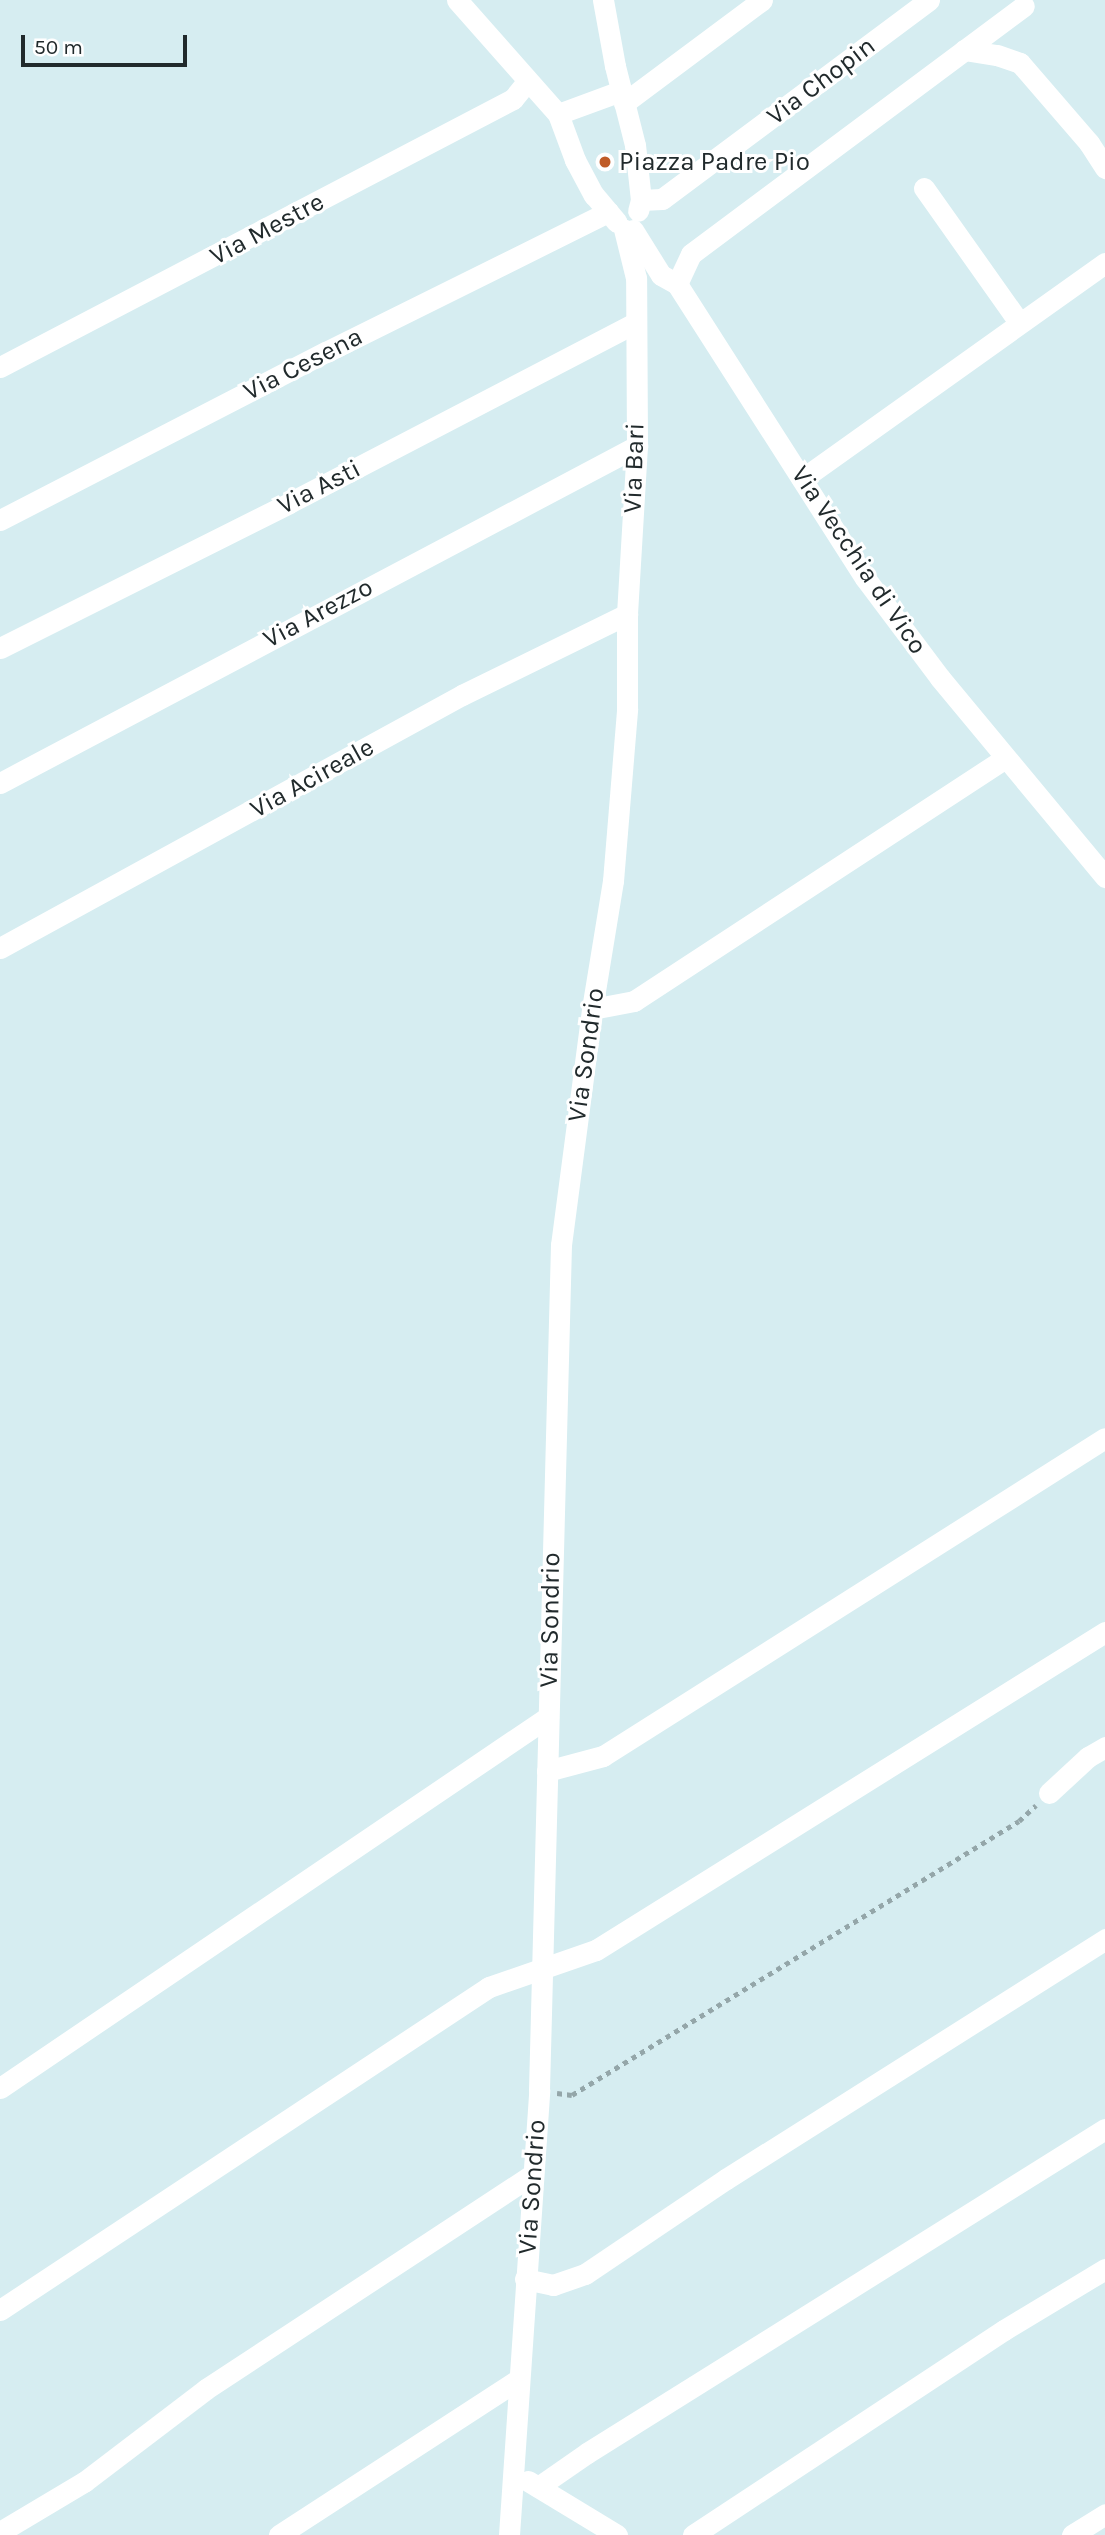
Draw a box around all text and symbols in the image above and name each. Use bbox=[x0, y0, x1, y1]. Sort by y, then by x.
scale bar bbox=[24, 21, 191, 65]
street label: Via Chopin bbox=[761, 30, 881, 132]
text: 50 m bbox=[34, 35, 83, 59]
place label: Piazza Padre Pio bbox=[619, 146, 810, 178]
marker: Piazza Padre Pio bbox=[597, 154, 613, 170]
street label: Via Mestre bbox=[205, 186, 329, 272]
street label: Via Cesena bbox=[238, 321, 368, 407]
street label: Via Bari bbox=[617, 422, 651, 514]
street label: Via Asti bbox=[272, 453, 366, 521]
street label: Via Vecchia di Vico bbox=[785, 460, 933, 660]
street label: Via Arezzo bbox=[258, 571, 378, 655]
street label: Via Acireale bbox=[245, 731, 379, 825]
street label: Via Sondrio bbox=[561, 986, 611, 1124]
street label: Via Sondrio bbox=[533, 1552, 567, 1688]
street label: Via Sondrio bbox=[512, 2118, 552, 2256]

